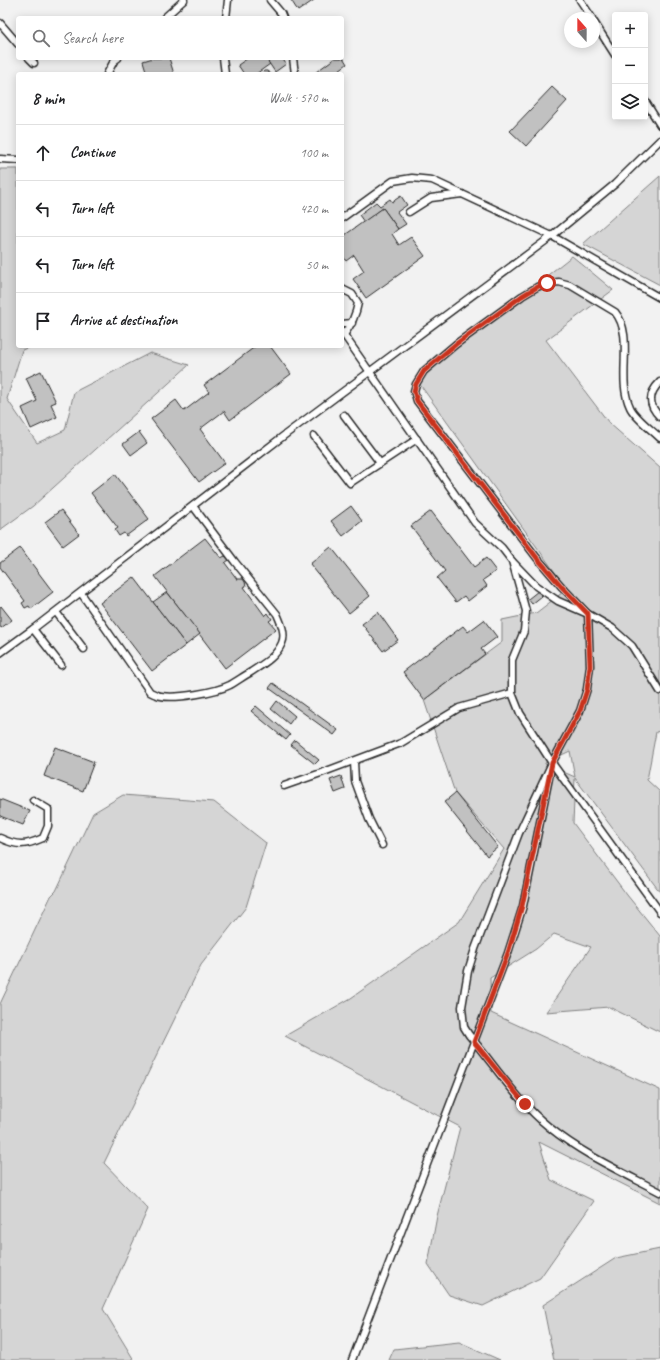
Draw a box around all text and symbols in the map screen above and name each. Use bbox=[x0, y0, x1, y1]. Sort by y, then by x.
north arrow bbox=[564, 12, 600, 48]
map controls bbox=[612, 12, 648, 120]
button: + bbox=[612, 12, 648, 48]
search box bbox=[16, 16, 344, 60]
icon: search bbox=[30, 27, 52, 49]
text: Search here bbox=[62, 29, 123, 48]
button: − bbox=[612, 48, 648, 84]
button: layers bbox=[612, 84, 648, 120]
text: 8 min bbox=[32, 88, 65, 109]
text: Walk · 570 m bbox=[269, 90, 328, 106]
icon: ahead bbox=[32, 142, 54, 164]
text: Continue bbox=[70, 143, 115, 162]
text: 100 m bbox=[300, 145, 328, 161]
icon: left bbox=[32, 198, 54, 220]
text: Turn left bbox=[70, 199, 113, 218]
text: 420 m bbox=[300, 201, 328, 217]
icon: left bbox=[32, 254, 54, 276]
text: Turn left bbox=[70, 255, 113, 274]
text: 50 m bbox=[306, 257, 328, 273]
route start bbox=[538, 274, 556, 292]
icon: arrive bbox=[32, 310, 54, 332]
text: Arrive at destination bbox=[70, 311, 177, 330]
route end bbox=[516, 1095, 534, 1113]

